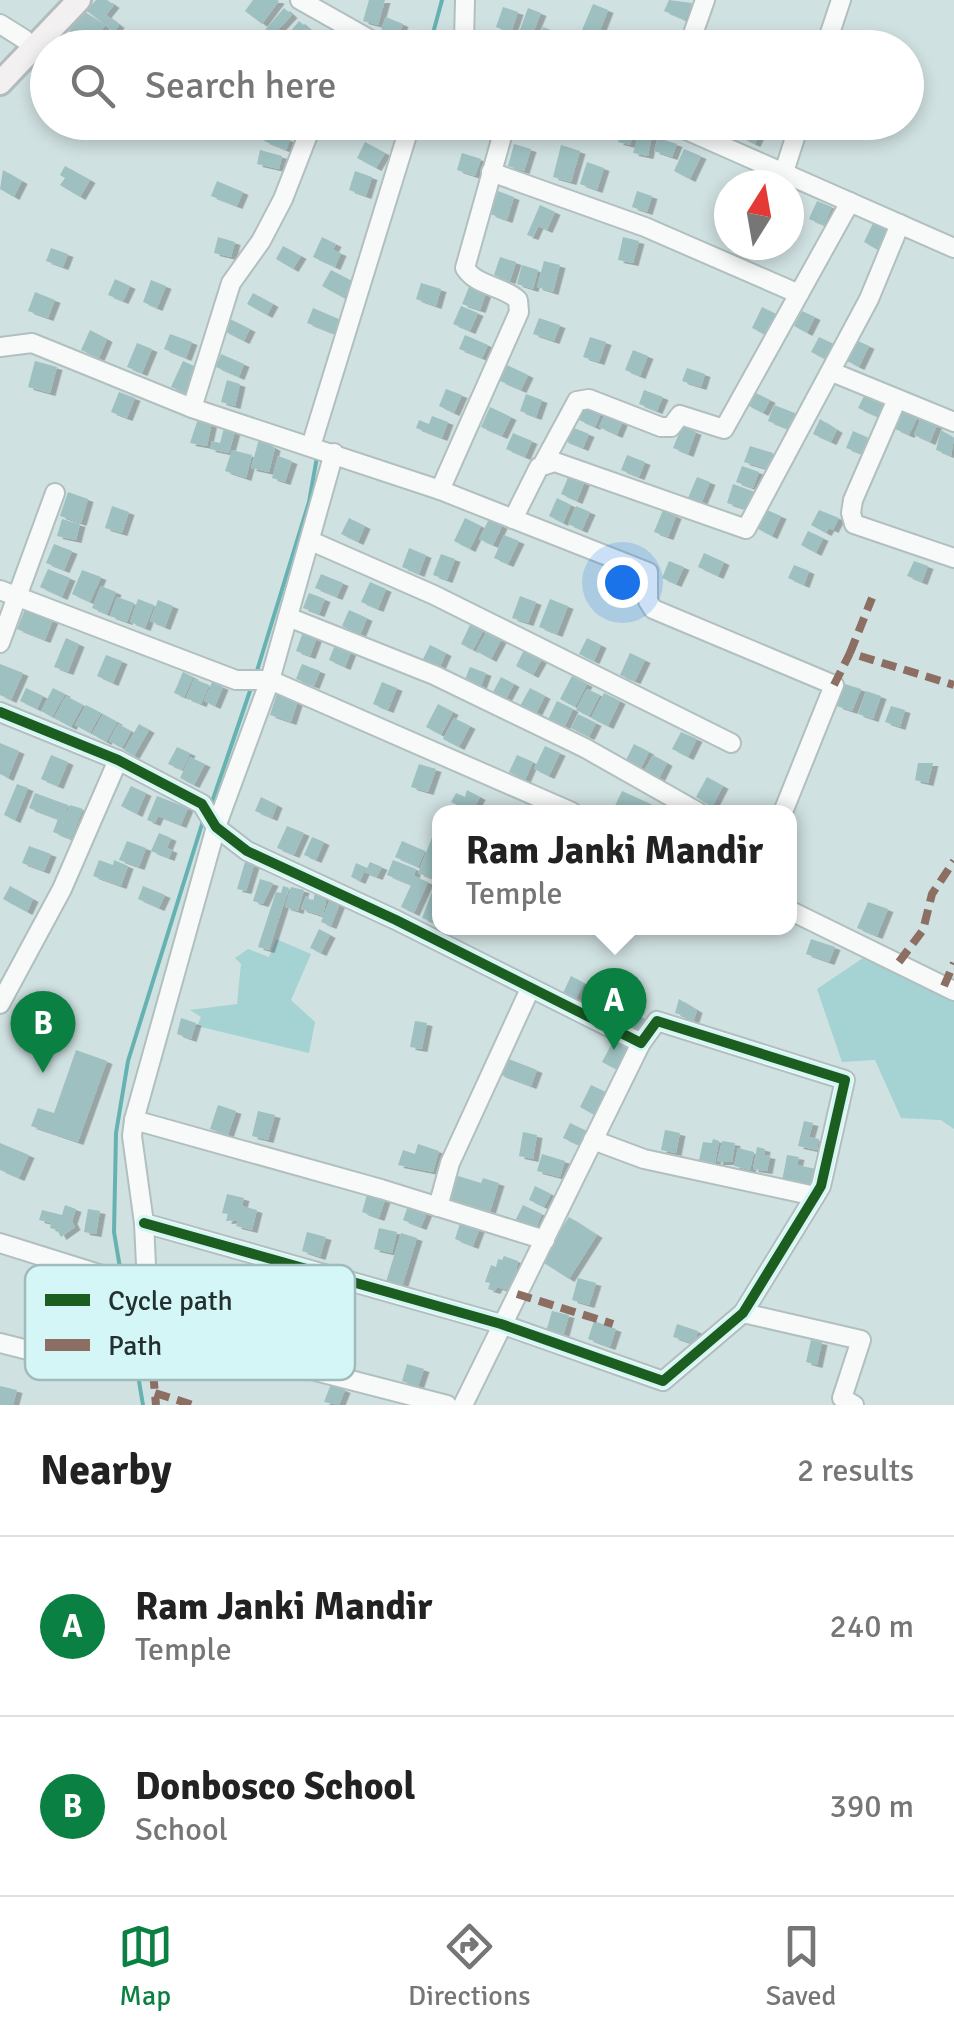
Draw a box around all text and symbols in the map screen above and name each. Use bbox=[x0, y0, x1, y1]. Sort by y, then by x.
search box bbox=[30, 30, 924, 140]
icon: search bbox=[65, 58, 120, 113]
text: Search here bbox=[145, 62, 337, 109]
north arrow bbox=[714, 170, 804, 260]
your location bbox=[597, 557, 648, 608]
popup bbox=[432, 805, 797, 935]
text: Ram Janki Mandir bbox=[466, 827, 763, 874]
text: Temple bbox=[466, 874, 563, 913]
pin: A bbox=[582, 968, 646, 1050]
pin: B bbox=[10, 990, 76, 1073]
legend bbox=[25, 1265, 355, 1380]
text: Cycle path bbox=[108, 1284, 233, 1318]
text: Path bbox=[108, 1329, 162, 1363]
text: Nearby bbox=[40, 1445, 172, 1496]
text: 2 results bbox=[797, 1451, 914, 1490]
text: Ram Janki Mandir bbox=[135, 1583, 432, 1630]
text: A bbox=[62, 1607, 83, 1646]
text: 240 m bbox=[830, 1607, 914, 1646]
text: Temple bbox=[135, 1630, 232, 1669]
text: Donbosco School bbox=[135, 1763, 415, 1810]
text: B bbox=[63, 1787, 82, 1826]
text: 390 m bbox=[830, 1787, 914, 1826]
text: School bbox=[135, 1810, 228, 1849]
tab: Map bbox=[118, 1919, 173, 2013]
tab: Directions bbox=[408, 1919, 530, 2013]
tab: Saved bbox=[766, 1919, 836, 2013]

